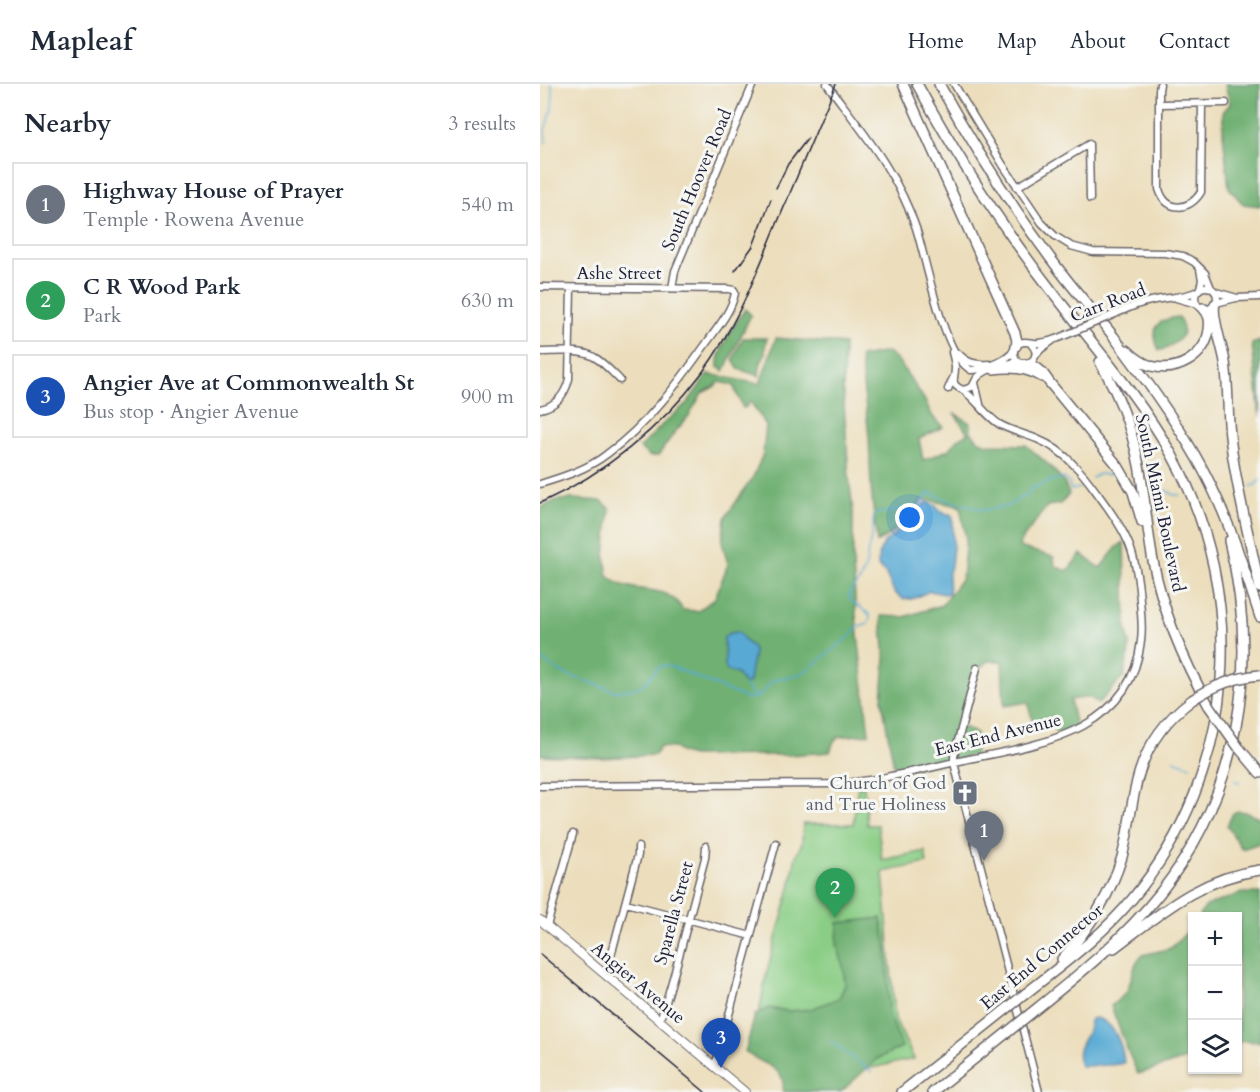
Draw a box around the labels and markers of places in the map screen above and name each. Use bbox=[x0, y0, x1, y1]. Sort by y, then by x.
place label: Church of God and True Holiness bbox=[806, 771, 946, 817]
church icon: Church of God and True Holiness bbox=[950, 778, 980, 808]
pin: 1 bbox=[964, 812, 1004, 861]
pin: 2 bbox=[816, 868, 854, 918]
pin: 3 bbox=[702, 1018, 741, 1068]

